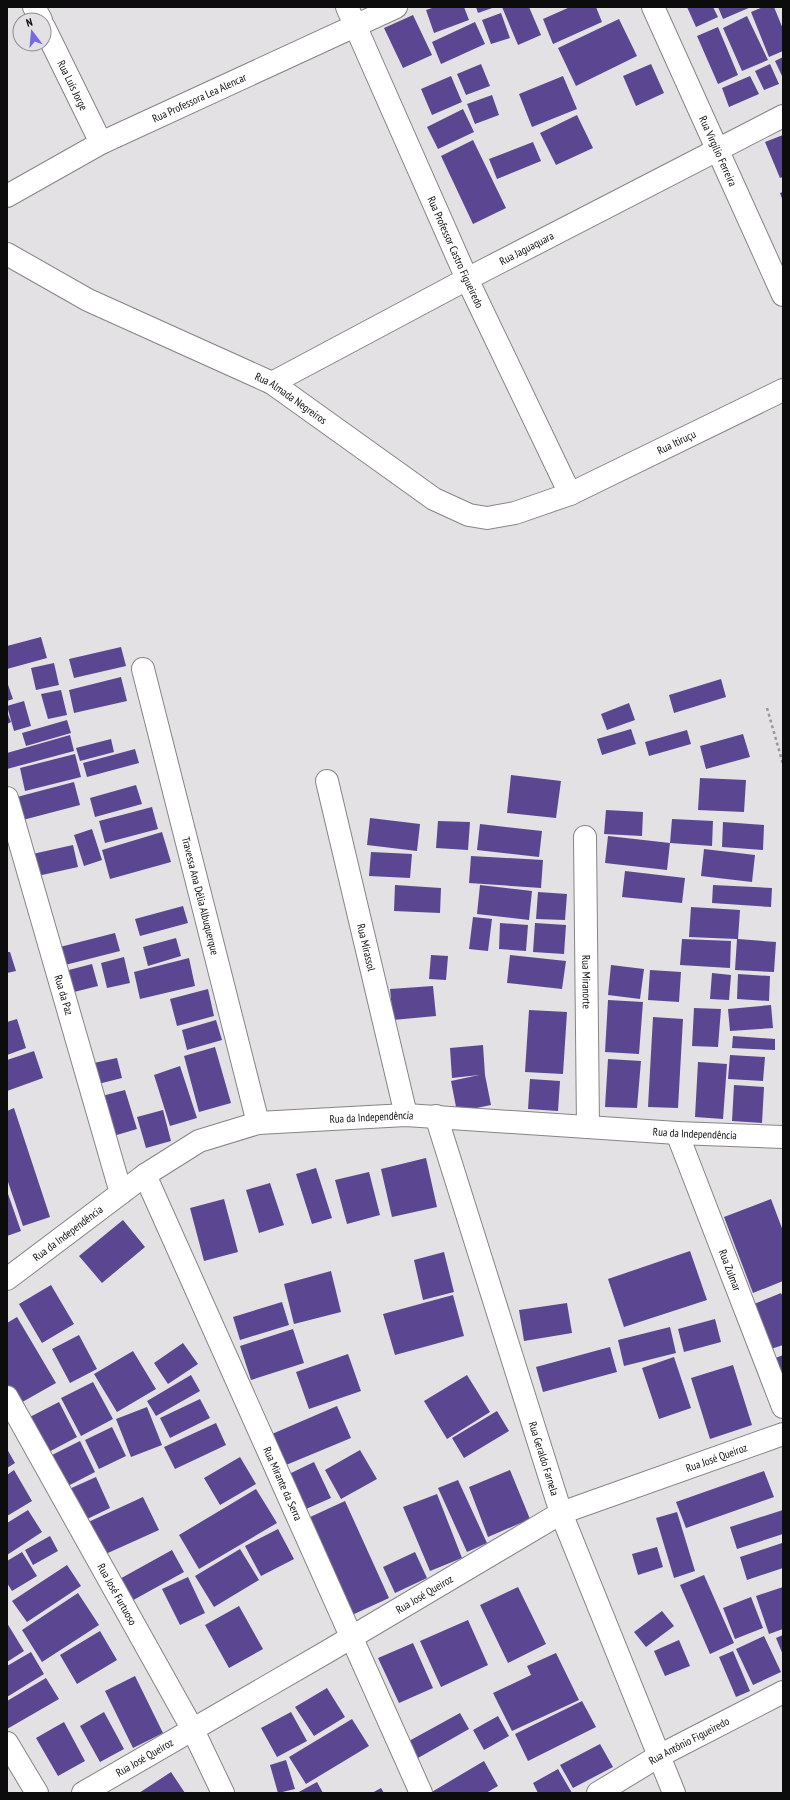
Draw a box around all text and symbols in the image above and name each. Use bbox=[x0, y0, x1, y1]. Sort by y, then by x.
north arrow bbox=[12, 12, 52, 52]
text: N bbox=[24, 15, 34, 30]
street label: Rua Luís Jorge bbox=[54, 58, 91, 113]
street label: Rua Professora Lea Alencar bbox=[150, 70, 248, 125]
street label: Rua Virgílio Ferreira bbox=[696, 114, 740, 188]
street label: Rua Professor Castro Figueiredo bbox=[424, 194, 487, 310]
street label: Rua Jaguaquara bbox=[497, 228, 556, 268]
street label: Rua Almada Negreiros bbox=[253, 369, 330, 427]
street label: Rua Itiruçu bbox=[655, 427, 698, 457]
street label: Travessa Ana Délia Albuquerque bbox=[179, 835, 222, 957]
street label: Rua Mirassol bbox=[354, 922, 379, 973]
street label: Rua Miranorte bbox=[579, 955, 594, 1010]
street label: Rua da Paz bbox=[51, 973, 76, 1017]
street label: Rua da Independência bbox=[329, 1108, 414, 1126]
street label: Rua da Independência bbox=[652, 1124, 737, 1142]
street label: Rua da Independência bbox=[30, 1202, 105, 1264]
street label: Rua Zulmar bbox=[716, 1247, 744, 1293]
street label: Rua Geraldo Farnela bbox=[526, 1420, 562, 1497]
street label: Rua José Queiroz bbox=[684, 1440, 749, 1475]
street label: Rua Mirante da Serra bbox=[260, 1444, 305, 1523]
street label: Rua José Furtuoso bbox=[94, 1561, 140, 1628]
street label: Rua José Queiroz bbox=[393, 1572, 455, 1616]
street label: Rua Antônio Figueiredo bbox=[646, 1714, 732, 1768]
street label: Rua José Queiroz bbox=[113, 1735, 176, 1780]

